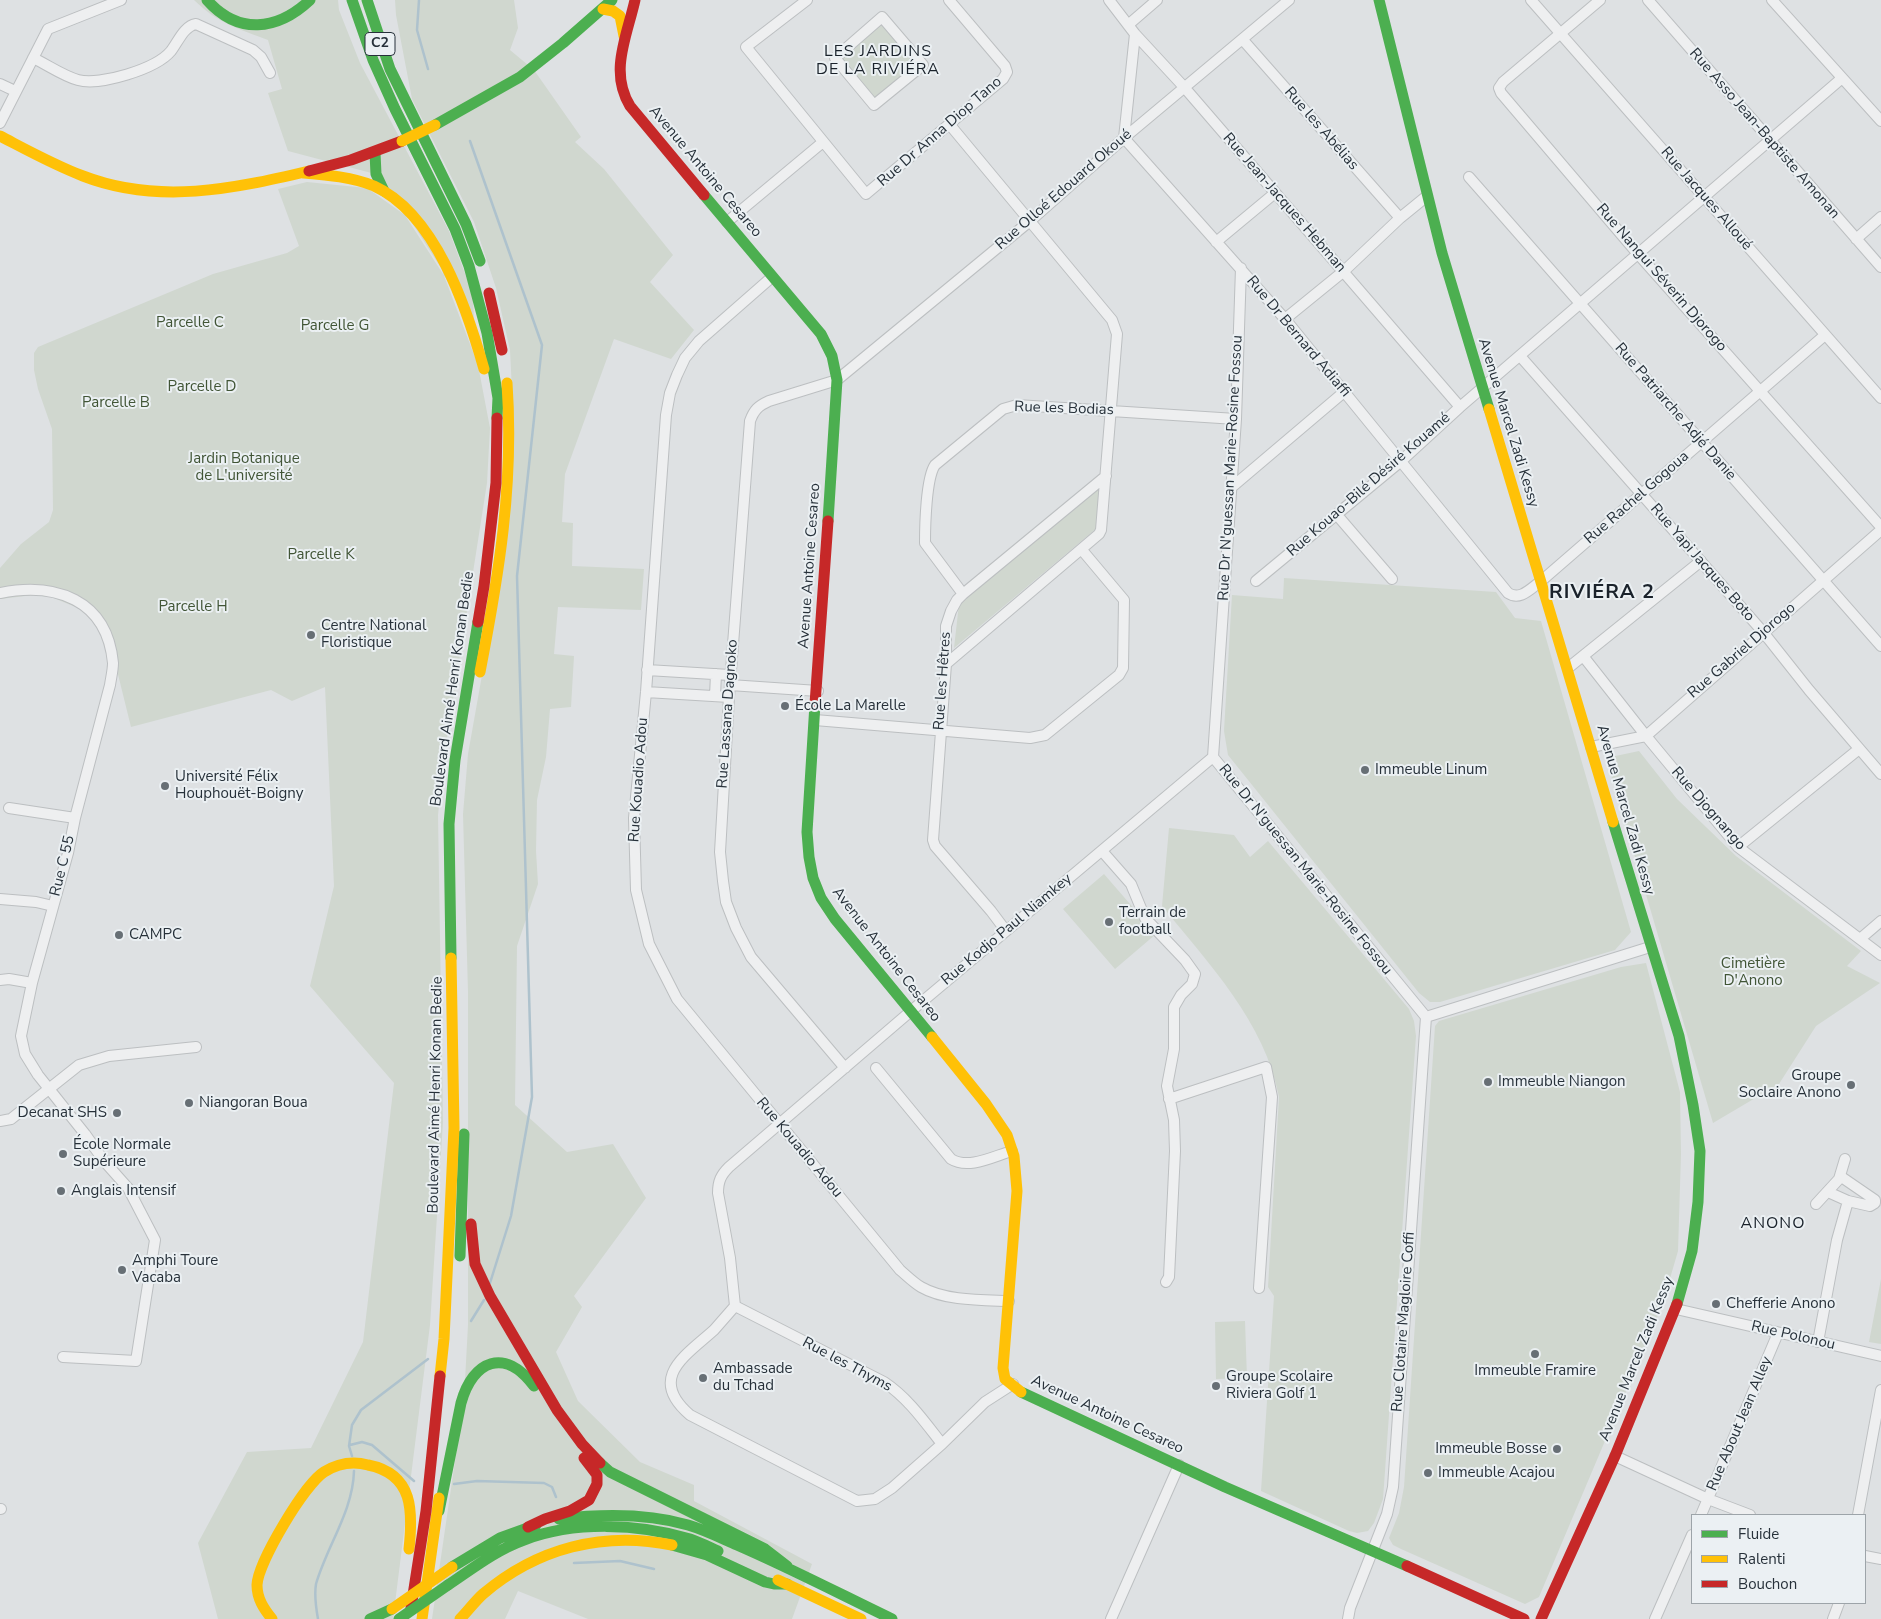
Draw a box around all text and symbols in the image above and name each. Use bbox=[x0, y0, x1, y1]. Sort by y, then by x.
road number: C2 bbox=[365, 33, 395, 56]
district label: LES JARDINS DE LA RIVIÉRA bbox=[814, 42, 942, 80]
street label: Rue Asso Jean-Baptiste Amonan bbox=[1685, 45, 1843, 223]
street label: Rue Dr Anna Diop Tano bbox=[874, 73, 1006, 191]
street label: Rue les Abélias bbox=[1280, 84, 1362, 174]
street label: Avenue Antoine Cesareo bbox=[645, 103, 765, 241]
street label: Rue Olloé Edouard Okoué bbox=[992, 126, 1136, 254]
street label: Rue Jean-Jacques Hebman bbox=[1219, 130, 1349, 276]
street label: Rue Jacques Alloué bbox=[1656, 144, 1756, 254]
street label: Rue Nangui Séverin Djorogo bbox=[1592, 200, 1730, 356]
street label: Rue Dr Bernard Adiaffi bbox=[1242, 273, 1354, 401]
park label: Parcelle C bbox=[156, 314, 224, 332]
park label: Parcelle G bbox=[301, 317, 369, 335]
street label: Rue Dr N'guessan Marie-Rosine Fossou bbox=[1215, 335, 1247, 601]
street label: Avenue Marcel Zadi Kessy bbox=[1474, 336, 1542, 510]
street label: Rue Patriarche Adjé Danie bbox=[1610, 340, 1740, 484]
park label: Parcelle D bbox=[168, 378, 236, 396]
park label: Parcelle B bbox=[82, 394, 150, 412]
street label: Rue les Bodias bbox=[1014, 398, 1114, 420]
street label: Rue Kouao-Bilé Désiré Kouamé bbox=[1284, 409, 1454, 561]
street label: Rue Rachel Gogoua bbox=[1581, 448, 1693, 548]
park label: Jardin Botanique de L'université bbox=[188, 450, 300, 485]
street label: Avenue Antoine Cesareo bbox=[795, 483, 825, 649]
street label: Rue Yapi Jacques Boto bbox=[1646, 501, 1758, 625]
park label: Parcelle K bbox=[287, 546, 355, 564]
street label: Boulevard Aimé Henri Konan Bedie bbox=[428, 570, 478, 808]
district label: RIVIÉRA 2 bbox=[1548, 581, 1656, 605]
park label: Parcelle H bbox=[158, 598, 228, 616]
street label: Rue Gabriel Djorogo bbox=[1684, 599, 1800, 703]
place label: Centre National Floristique bbox=[321, 617, 426, 652]
marker: Centre National Floristique bbox=[305, 629, 317, 641]
street label: Rue les Hêtres bbox=[931, 631, 955, 731]
street label: Rue Lassana Dagnoko bbox=[714, 639, 742, 789]
place label: École La Marelle bbox=[795, 697, 906, 715]
marker: École La Marelle bbox=[779, 700, 791, 712]
street label: Rue Kouadio Adou bbox=[626, 717, 652, 843]
street label: Avenue Marcel Zadi Kessy bbox=[1592, 723, 1658, 897]
street label: Rue Dr N'guessan Marie-Rosine Fossou bbox=[1214, 761, 1396, 979]
place label: Immeuble Linum bbox=[1375, 761, 1487, 779]
marker: Immeuble Linum bbox=[1359, 764, 1371, 776]
street label: Rue Djognango bbox=[1667, 764, 1749, 854]
place label: Université Félix Houphouët-Boigny bbox=[175, 768, 304, 803]
marker: Université Félix Houphouët-Boigny bbox=[159, 780, 171, 792]
street label: Rue C 55 bbox=[47, 834, 79, 898]
street label: Rue Kodjo Paul Niamkey bbox=[938, 870, 1076, 990]
street label: Avenue Antoine Cesareo bbox=[828, 884, 944, 1026]
place label: Terrain de football bbox=[1119, 904, 1186, 939]
marker: Terrain de football bbox=[1103, 916, 1115, 928]
place label: CAMPC bbox=[129, 926, 182, 944]
marker: CAMPC bbox=[113, 929, 125, 941]
park label: Cimetière D'Anono bbox=[1721, 955, 1785, 990]
street label: Boulevard Aimé Henri Konan Bedie bbox=[425, 976, 447, 1214]
place label: Groupe Soclaire Anono bbox=[1739, 1067, 1841, 1102]
place label: Immeuble Niangon bbox=[1498, 1073, 1626, 1091]
marker: Immeuble Niangon bbox=[1482, 1076, 1494, 1088]
marker: Groupe Soclaire Anono bbox=[1845, 1079, 1857, 1091]
place label: Niangoran Boua bbox=[199, 1094, 308, 1112]
street label: Rue Kouadio Adou bbox=[752, 1094, 846, 1202]
marker: Niangoran Boua bbox=[183, 1097, 195, 1109]
place label: Decanat SHS bbox=[18, 1104, 107, 1122]
marker: Decanat SHS bbox=[111, 1107, 123, 1119]
place label: École Normale Supérieure bbox=[73, 1136, 171, 1171]
marker: École Normale Supérieure bbox=[57, 1148, 69, 1160]
place label: Anglais Intensif bbox=[71, 1182, 176, 1200]
marker: Anglais Intensif bbox=[55, 1185, 67, 1197]
district label: ANONO bbox=[1740, 1214, 1806, 1234]
street label: Rue Clotaire Magloire Coffi bbox=[1389, 1231, 1419, 1413]
place label: Amphi Toure Vacaba bbox=[132, 1252, 218, 1287]
marker: Amphi Toure Vacaba bbox=[116, 1264, 128, 1276]
street label: Avenue Marcel Zadi Kessy bbox=[1596, 1274, 1678, 1444]
place label: Chefferie Anono bbox=[1726, 1295, 1835, 1313]
marker: Chefferie Anono bbox=[1710, 1298, 1722, 1310]
street label: Rue Polonou bbox=[1749, 1318, 1837, 1354]
street label: Rue les Thyms bbox=[799, 1334, 895, 1396]
marker: Immeuble Framire bbox=[1529, 1348, 1541, 1360]
street label: Rue About Jean Alley bbox=[1704, 1354, 1776, 1494]
place label: Ambassade du Tchad bbox=[713, 1360, 793, 1395]
place label: Immeuble Framire bbox=[1474, 1362, 1596, 1380]
place label: Groupe Scolaire Riviera Golf 1 bbox=[1226, 1368, 1333, 1403]
marker: Ambassade du Tchad bbox=[697, 1372, 709, 1384]
street label: Avenue Antoine Cesareo bbox=[1028, 1372, 1186, 1458]
marker: Groupe Scolaire Riviera Golf 1 bbox=[1210, 1380, 1222, 1392]
place label: Immeuble Bosse bbox=[1435, 1440, 1547, 1458]
marker: Immeuble Bosse bbox=[1551, 1443, 1563, 1455]
place label: Immeuble Acajou bbox=[1438, 1464, 1555, 1482]
marker: Immeuble Acajou bbox=[1422, 1467, 1434, 1479]
legend bbox=[1691, 1514, 1866, 1604]
text: Fluide bbox=[1738, 1524, 1779, 1544]
text: Ralenti bbox=[1738, 1549, 1786, 1569]
text: Bouchon bbox=[1738, 1574, 1797, 1594]

